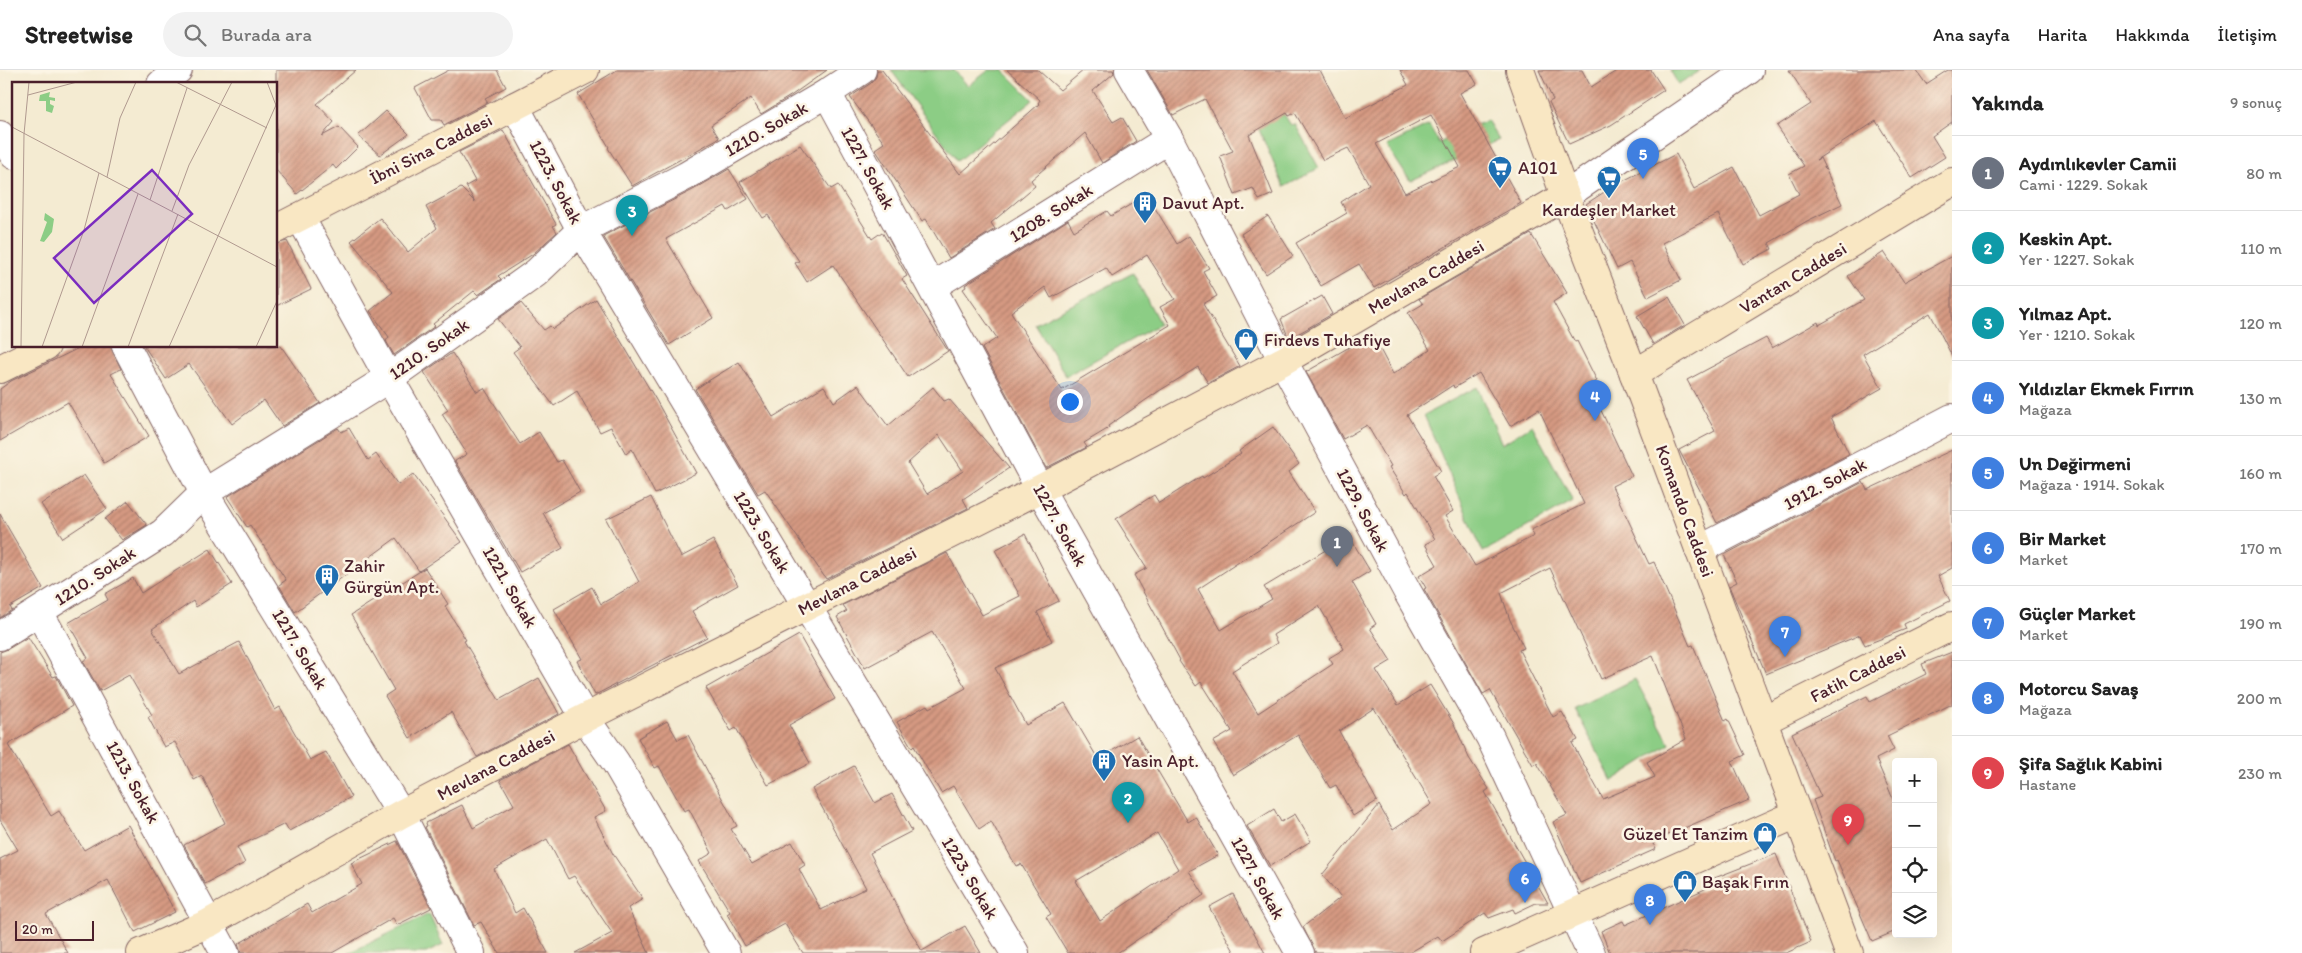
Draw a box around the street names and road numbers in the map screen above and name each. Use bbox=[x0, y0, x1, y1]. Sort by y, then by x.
street label: 1210. Sokak bbox=[720, 96, 812, 162]
street label: İbni Sina Caddesi bbox=[366, 109, 496, 189]
street label: 1227. Sokak bbox=[836, 123, 900, 213]
street label: 1223. Sokak bbox=[525, 136, 587, 228]
street label: 1208. Sokak bbox=[1005, 179, 1097, 247]
street label: Mevlana Caddesi bbox=[1364, 235, 1488, 319]
street label: Vantan Caddesi bbox=[1735, 237, 1851, 319]
street label: 1210. Sokak bbox=[385, 313, 473, 385]
street label: Komando Caddesi bbox=[1651, 442, 1719, 580]
street label: 1912. Sokak bbox=[1780, 453, 1870, 515]
street label: 1229. Sokak bbox=[1332, 464, 1394, 556]
street label: 1227. Sokak bbox=[1028, 480, 1092, 570]
street label: 1223. Sokak bbox=[729, 487, 795, 577]
street label: 1210. Sokak bbox=[50, 542, 140, 610]
street label: 1221. Sokak bbox=[478, 542, 542, 632]
street label: Mevlana Caddesi bbox=[794, 542, 920, 620]
street label: 1217. Sokak bbox=[267, 605, 333, 693]
street label: Fatih Caddesi bbox=[1807, 641, 1909, 707]
street label: Mevlana Caddesi bbox=[433, 725, 559, 805]
street label: 1213. Sokak bbox=[101, 737, 165, 827]
street label: 1223. Sokak bbox=[937, 833, 1003, 923]
street label: 1227. Sokak bbox=[1226, 833, 1290, 923]

